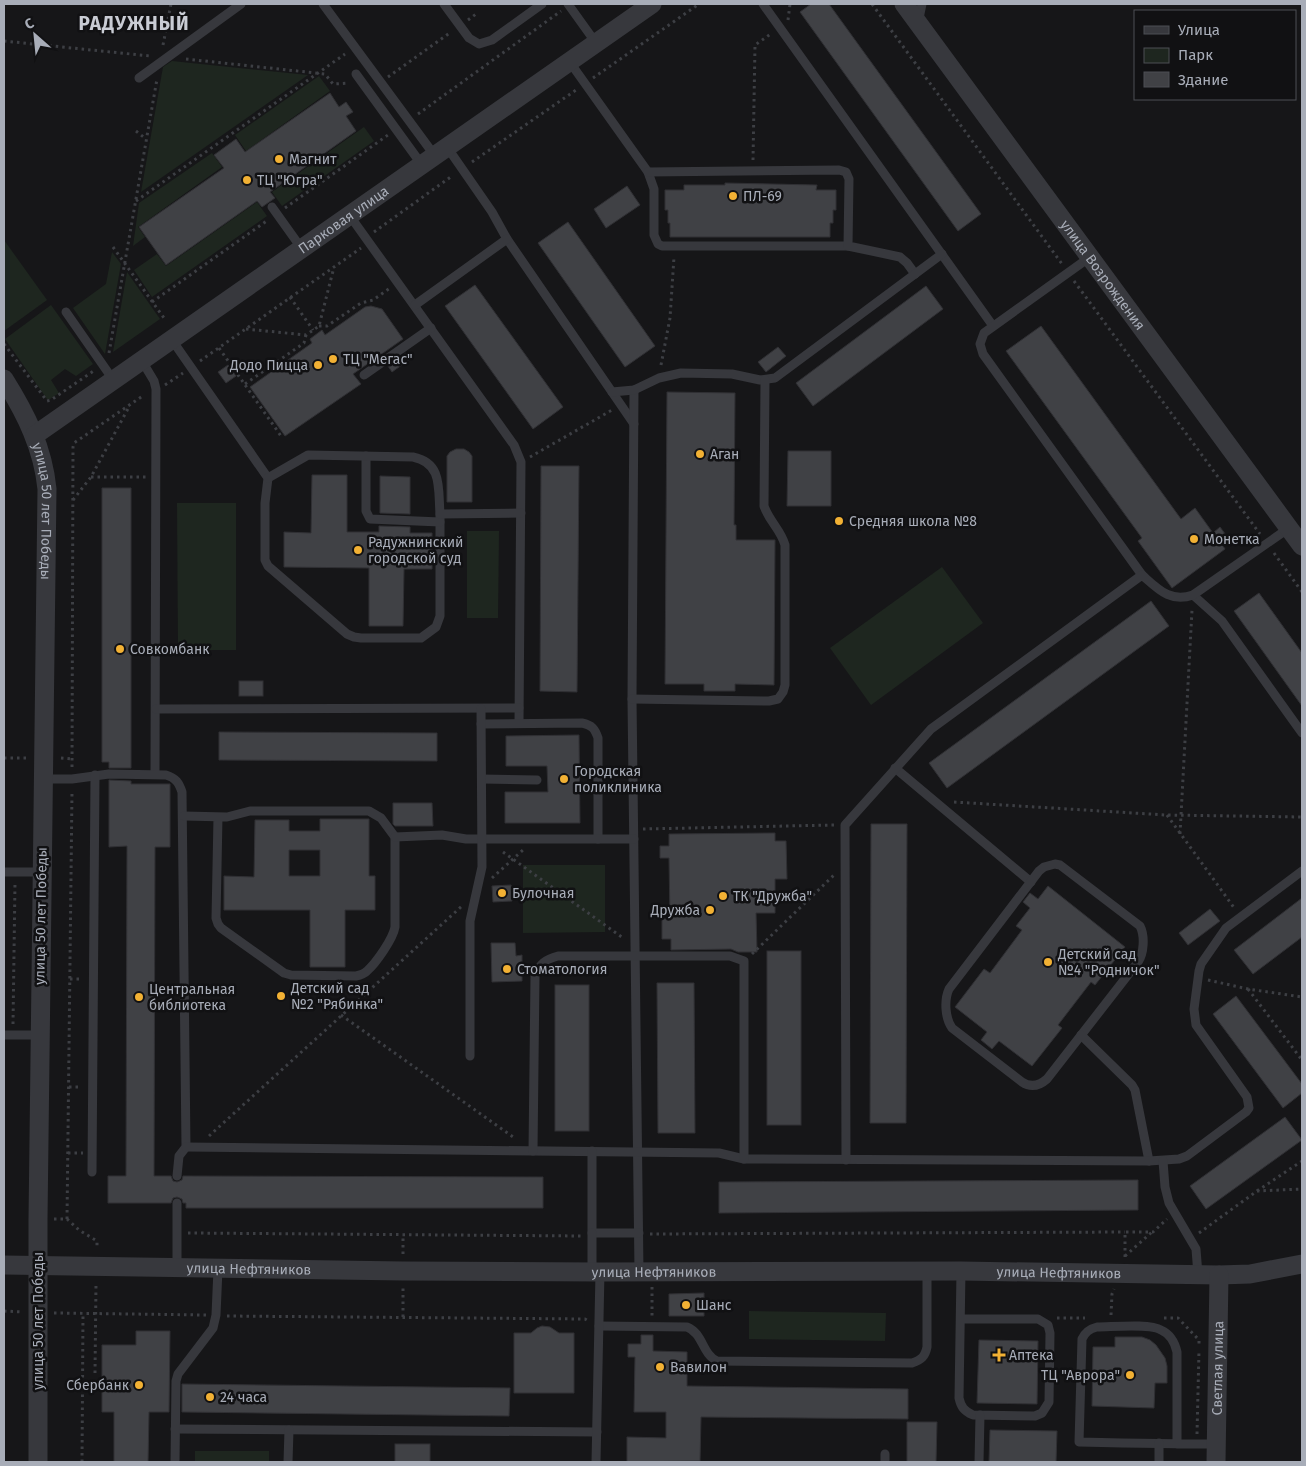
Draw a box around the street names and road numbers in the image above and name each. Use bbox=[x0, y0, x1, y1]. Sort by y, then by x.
street label: Парковая улица bbox=[295, 182, 392, 257]
street label: улица Возрождения bbox=[1057, 216, 1149, 333]
street label: улица 50 лет Победы bbox=[29, 440, 56, 580]
street label: улица 50 лет Победы bbox=[31, 847, 51, 985]
street label: улица 50 лет Победы bbox=[30, 1252, 47, 1390]
street label: улица Нефтяников bbox=[186, 1259, 312, 1278]
street label: улица Нефтяников bbox=[592, 1263, 716, 1281]
street label: улица Нефтяников bbox=[996, 1263, 1122, 1282]
street label: Светлая улица bbox=[1208, 1321, 1227, 1415]

